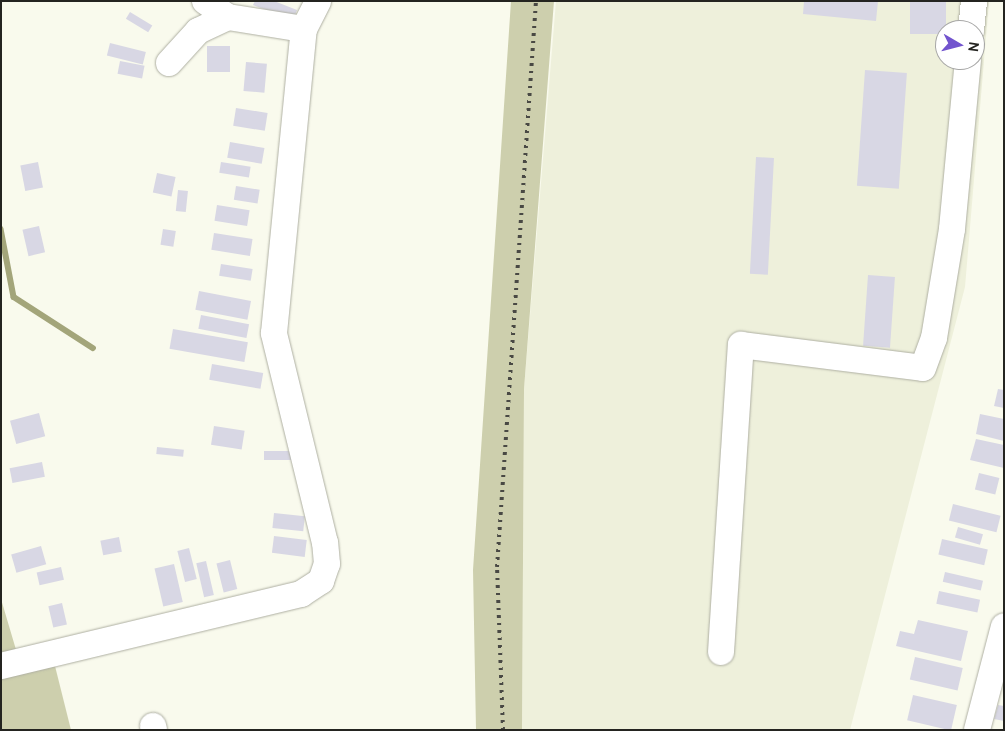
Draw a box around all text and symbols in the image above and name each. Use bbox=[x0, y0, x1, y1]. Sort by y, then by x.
north arrow bbox=[935, 20, 985, 70]
text: N bbox=[964, 41, 983, 53]

